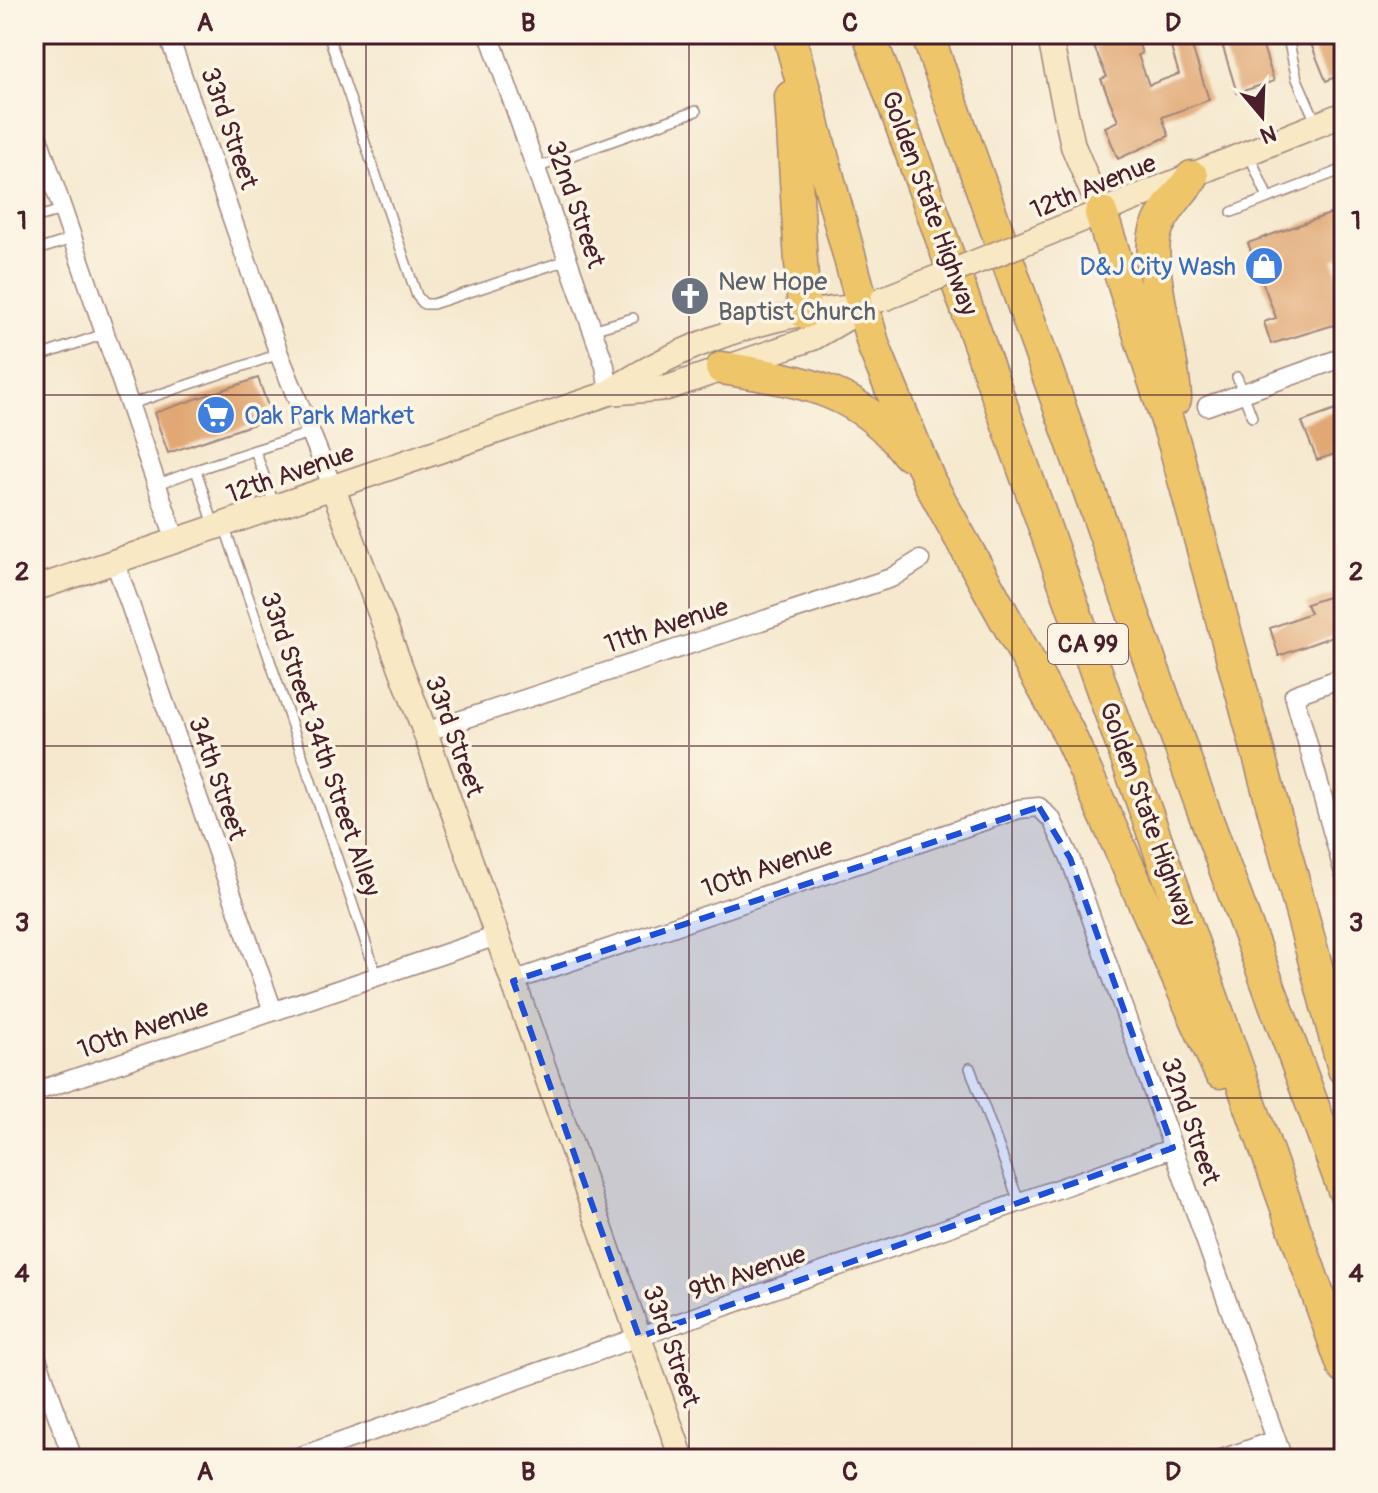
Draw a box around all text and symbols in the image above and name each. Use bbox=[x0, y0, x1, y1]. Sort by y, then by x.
text: A bbox=[197, 7, 214, 39]
text: B bbox=[521, 7, 535, 39]
text: C bbox=[842, 7, 858, 39]
text: D bbox=[1165, 7, 1181, 39]
street label: 33rd Street bbox=[193, 63, 265, 194]
north arrow bbox=[1222, 76, 1302, 156]
street label: Golden State Highway bbox=[874, 87, 985, 320]
text: N bbox=[1256, 118, 1280, 150]
street label: 32nd Street bbox=[538, 136, 612, 273]
street label: 12th Avenue bbox=[1026, 147, 1161, 227]
text: 1 bbox=[17, 205, 27, 237]
text: 1 bbox=[1351, 205, 1361, 237]
shop icon: D&J City Wash bbox=[1243, 245, 1285, 287]
place label: D&J City Wash bbox=[1079, 251, 1236, 283]
place label: New Hope Baptist Church bbox=[718, 266, 876, 328]
church icon: New Hope Baptist Church bbox=[669, 275, 711, 317]
supermarket icon: Oak Park Market bbox=[195, 394, 237, 436]
place label: Oak Park Market bbox=[244, 400, 415, 432]
street label: 12th Avenue bbox=[222, 437, 359, 511]
text: 2 bbox=[15, 556, 29, 588]
text: 2 bbox=[1349, 556, 1363, 588]
street label: 33rd Street 34th Street Alley bbox=[253, 588, 387, 901]
street label: 11th Avenue bbox=[600, 591, 733, 661]
road number: CA 99 bbox=[1048, 624, 1128, 664]
street label: 33rd Street bbox=[417, 671, 491, 802]
street label: Golden State Highway bbox=[1092, 698, 1203, 931]
street label: 34th Street bbox=[181, 712, 253, 845]
street label: 10th Avenue bbox=[698, 831, 837, 905]
text: 3 bbox=[15, 907, 29, 939]
text: 3 bbox=[1349, 907, 1363, 939]
street label: 10th Avenue bbox=[74, 992, 213, 1066]
street label: 32nd Street bbox=[1153, 1053, 1227, 1190]
street label: 9th Avenue bbox=[685, 1238, 810, 1308]
text: 4 bbox=[14, 1258, 30, 1290]
text: 4 bbox=[1348, 1258, 1364, 1290]
street label: 33rd Street bbox=[635, 1281, 707, 1412]
text: A bbox=[197, 1456, 214, 1488]
text: B bbox=[521, 1456, 535, 1488]
text: C bbox=[842, 1456, 858, 1488]
text: D bbox=[1165, 1456, 1181, 1488]

